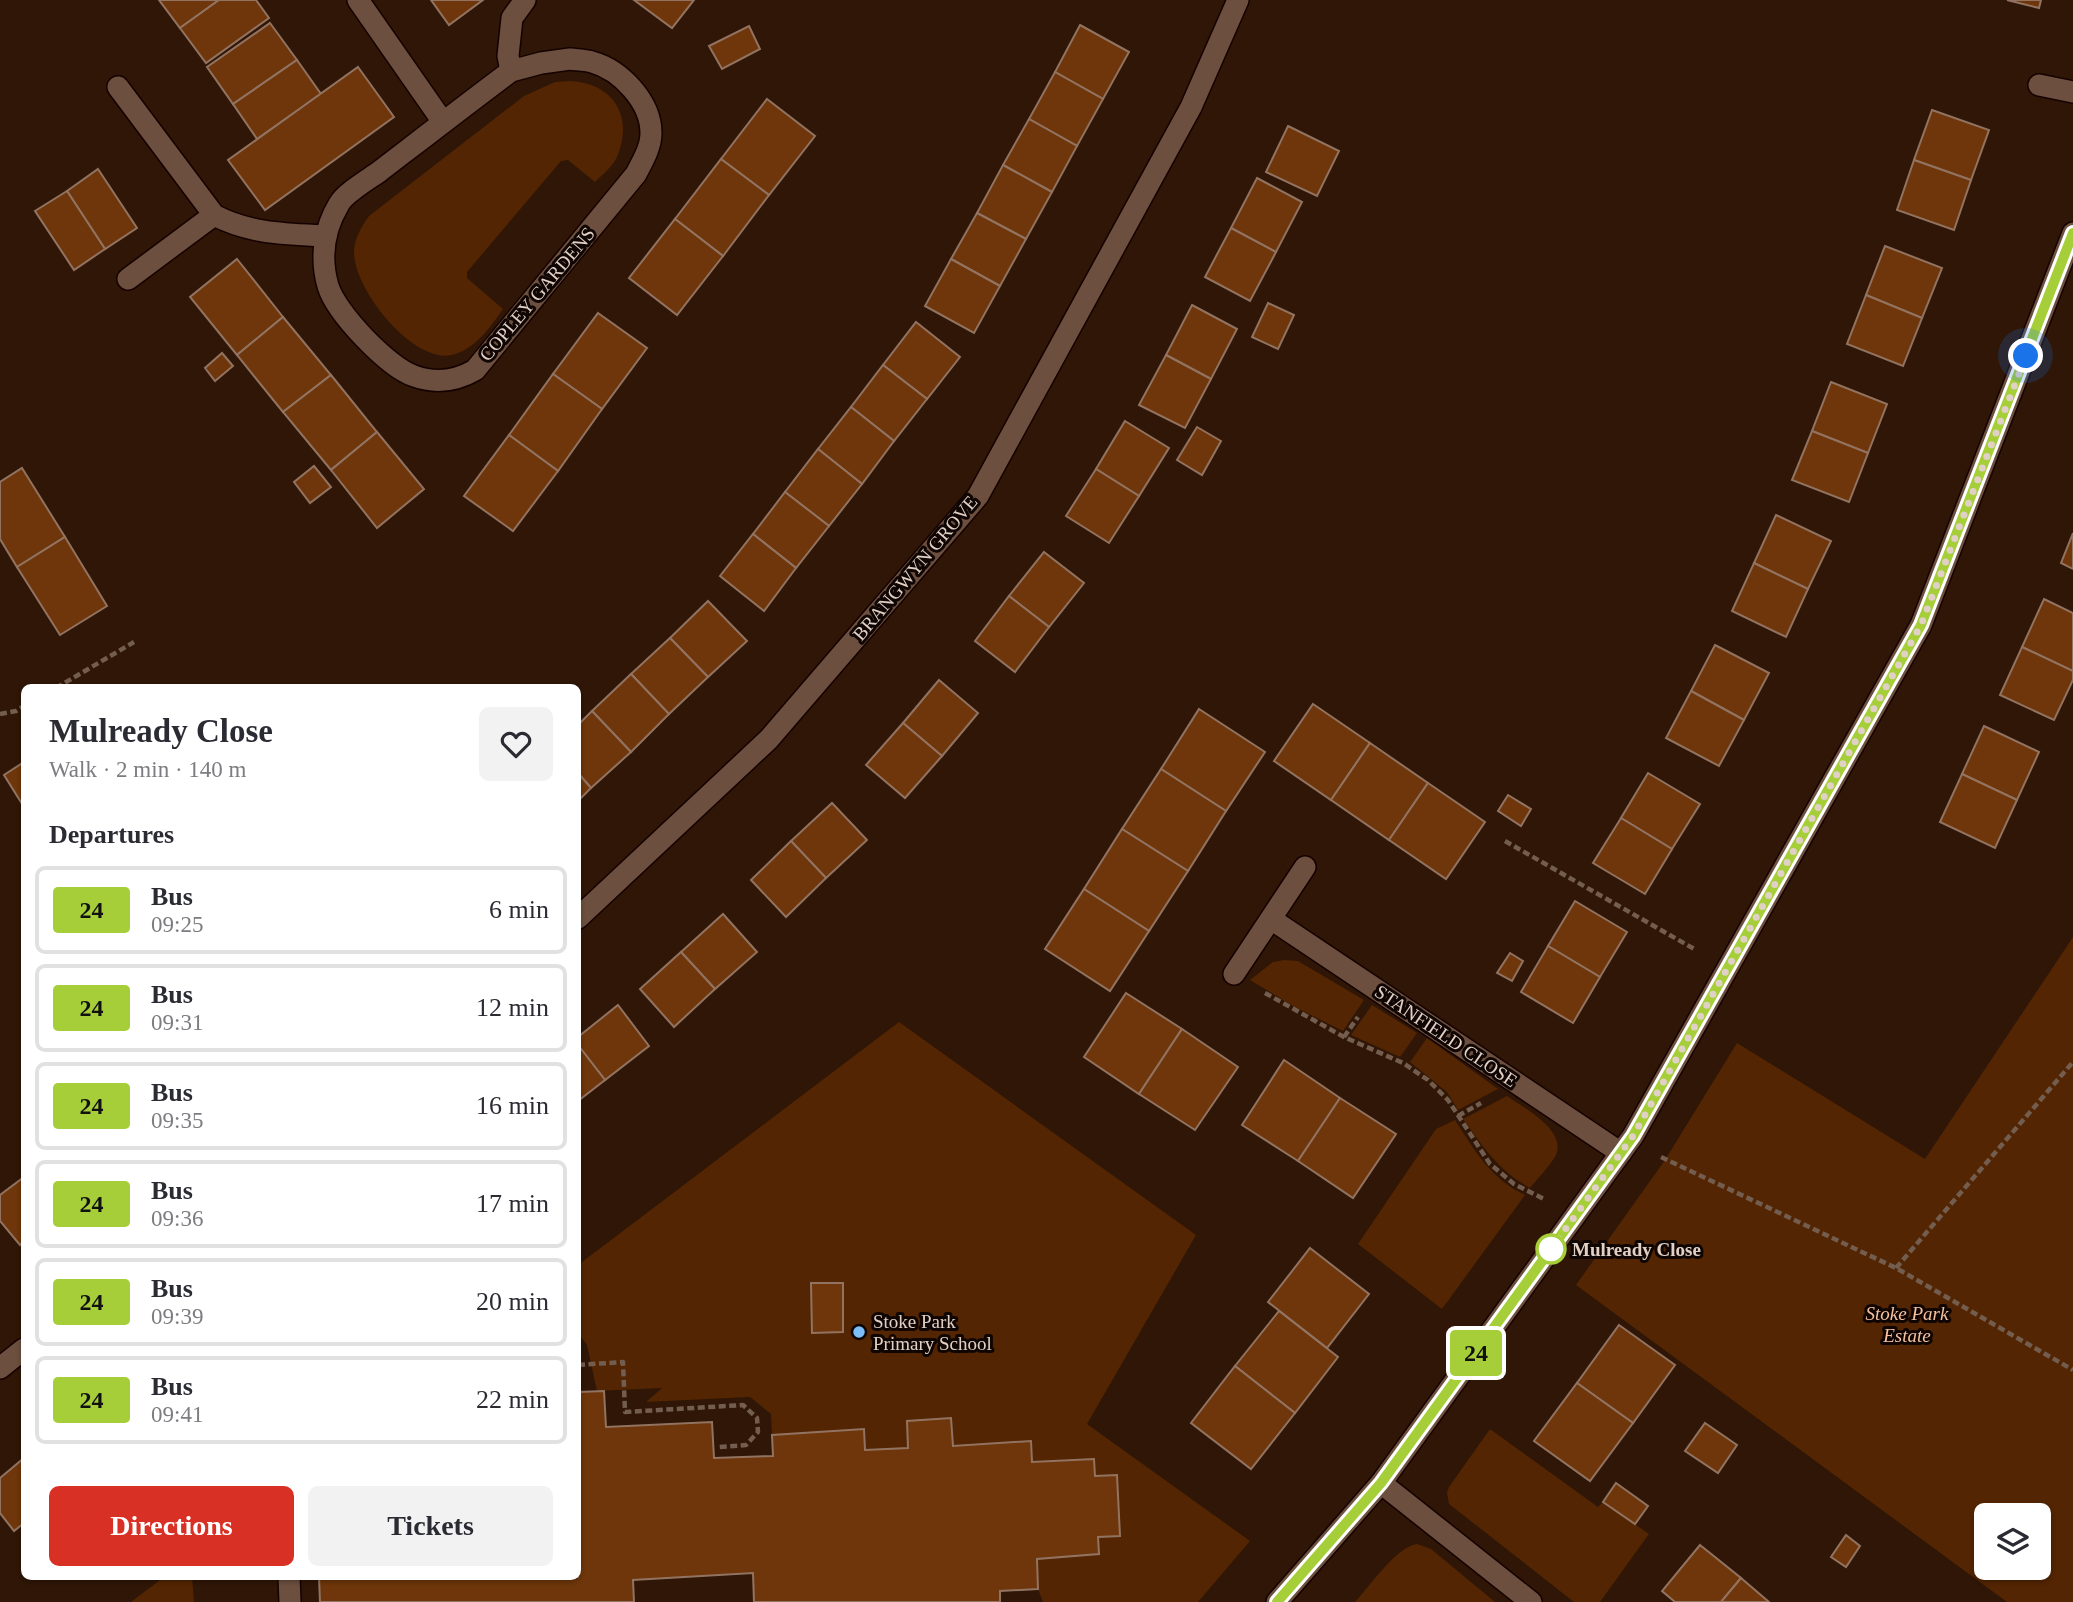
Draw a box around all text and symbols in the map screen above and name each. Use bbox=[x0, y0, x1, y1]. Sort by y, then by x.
street label: COPLEY GARDENS bbox=[475, 223, 599, 365]
your location bbox=[2008, 338, 2043, 373]
street label: BRANGWYN GROVE bbox=[848, 492, 982, 644]
button: heart bbox=[479, 707, 553, 781]
text: Mulready Close bbox=[49, 713, 273, 749]
text: Walk · 2 min · 140 m bbox=[49, 757, 246, 782]
text: Departures bbox=[49, 820, 174, 849]
text: Bus bbox=[151, 882, 193, 911]
text: 6 min bbox=[489, 895, 549, 924]
text: 24 bbox=[80, 897, 104, 923]
text: 09:25 bbox=[151, 912, 203, 937]
text: Bus bbox=[151, 980, 193, 1009]
street label: STANFIELD CLOSE bbox=[1371, 981, 1521, 1091]
text: 12 min bbox=[476, 993, 549, 1022]
text: 24 bbox=[80, 995, 104, 1021]
text: 09:31 bbox=[151, 1010, 203, 1035]
text: Bus bbox=[151, 1078, 193, 1107]
text: 16 min bbox=[476, 1091, 549, 1120]
text: 24 bbox=[80, 1093, 104, 1119]
text: 09:35 bbox=[151, 1108, 203, 1133]
text: Bus bbox=[151, 1176, 193, 1205]
text: 17 min bbox=[476, 1189, 549, 1218]
text: 24 bbox=[80, 1191, 104, 1217]
text: 09:36 bbox=[151, 1206, 203, 1231]
marker: Mulready Close bbox=[1536, 1234, 1566, 1264]
place label: Mulready Close bbox=[1572, 1239, 1701, 1260]
text: Bus bbox=[151, 1274, 193, 1303]
text: 20 min bbox=[476, 1287, 549, 1316]
text: 24 bbox=[80, 1289, 104, 1315]
park label: Stoke Park Estate bbox=[1866, 1303, 1949, 1346]
text: 09:39 bbox=[151, 1304, 203, 1329]
place label: Stoke Park Primary School bbox=[873, 1311, 992, 1354]
marker: Stoke Park Primary School bbox=[851, 1324, 867, 1340]
line badge: 24 bbox=[1444, 1330, 1508, 1376]
text: 24 bbox=[1464, 1340, 1488, 1366]
text: Bus bbox=[151, 1372, 193, 1401]
text: 22 min bbox=[476, 1385, 549, 1414]
text: 24 bbox=[80, 1387, 104, 1413]
text: 09:41 bbox=[151, 1402, 203, 1427]
button: Directions bbox=[49, 1486, 294, 1566]
button: Tickets bbox=[308, 1486, 553, 1566]
map controls bbox=[1974, 1503, 2051, 1580]
button: layers bbox=[1974, 1503, 2051, 1580]

